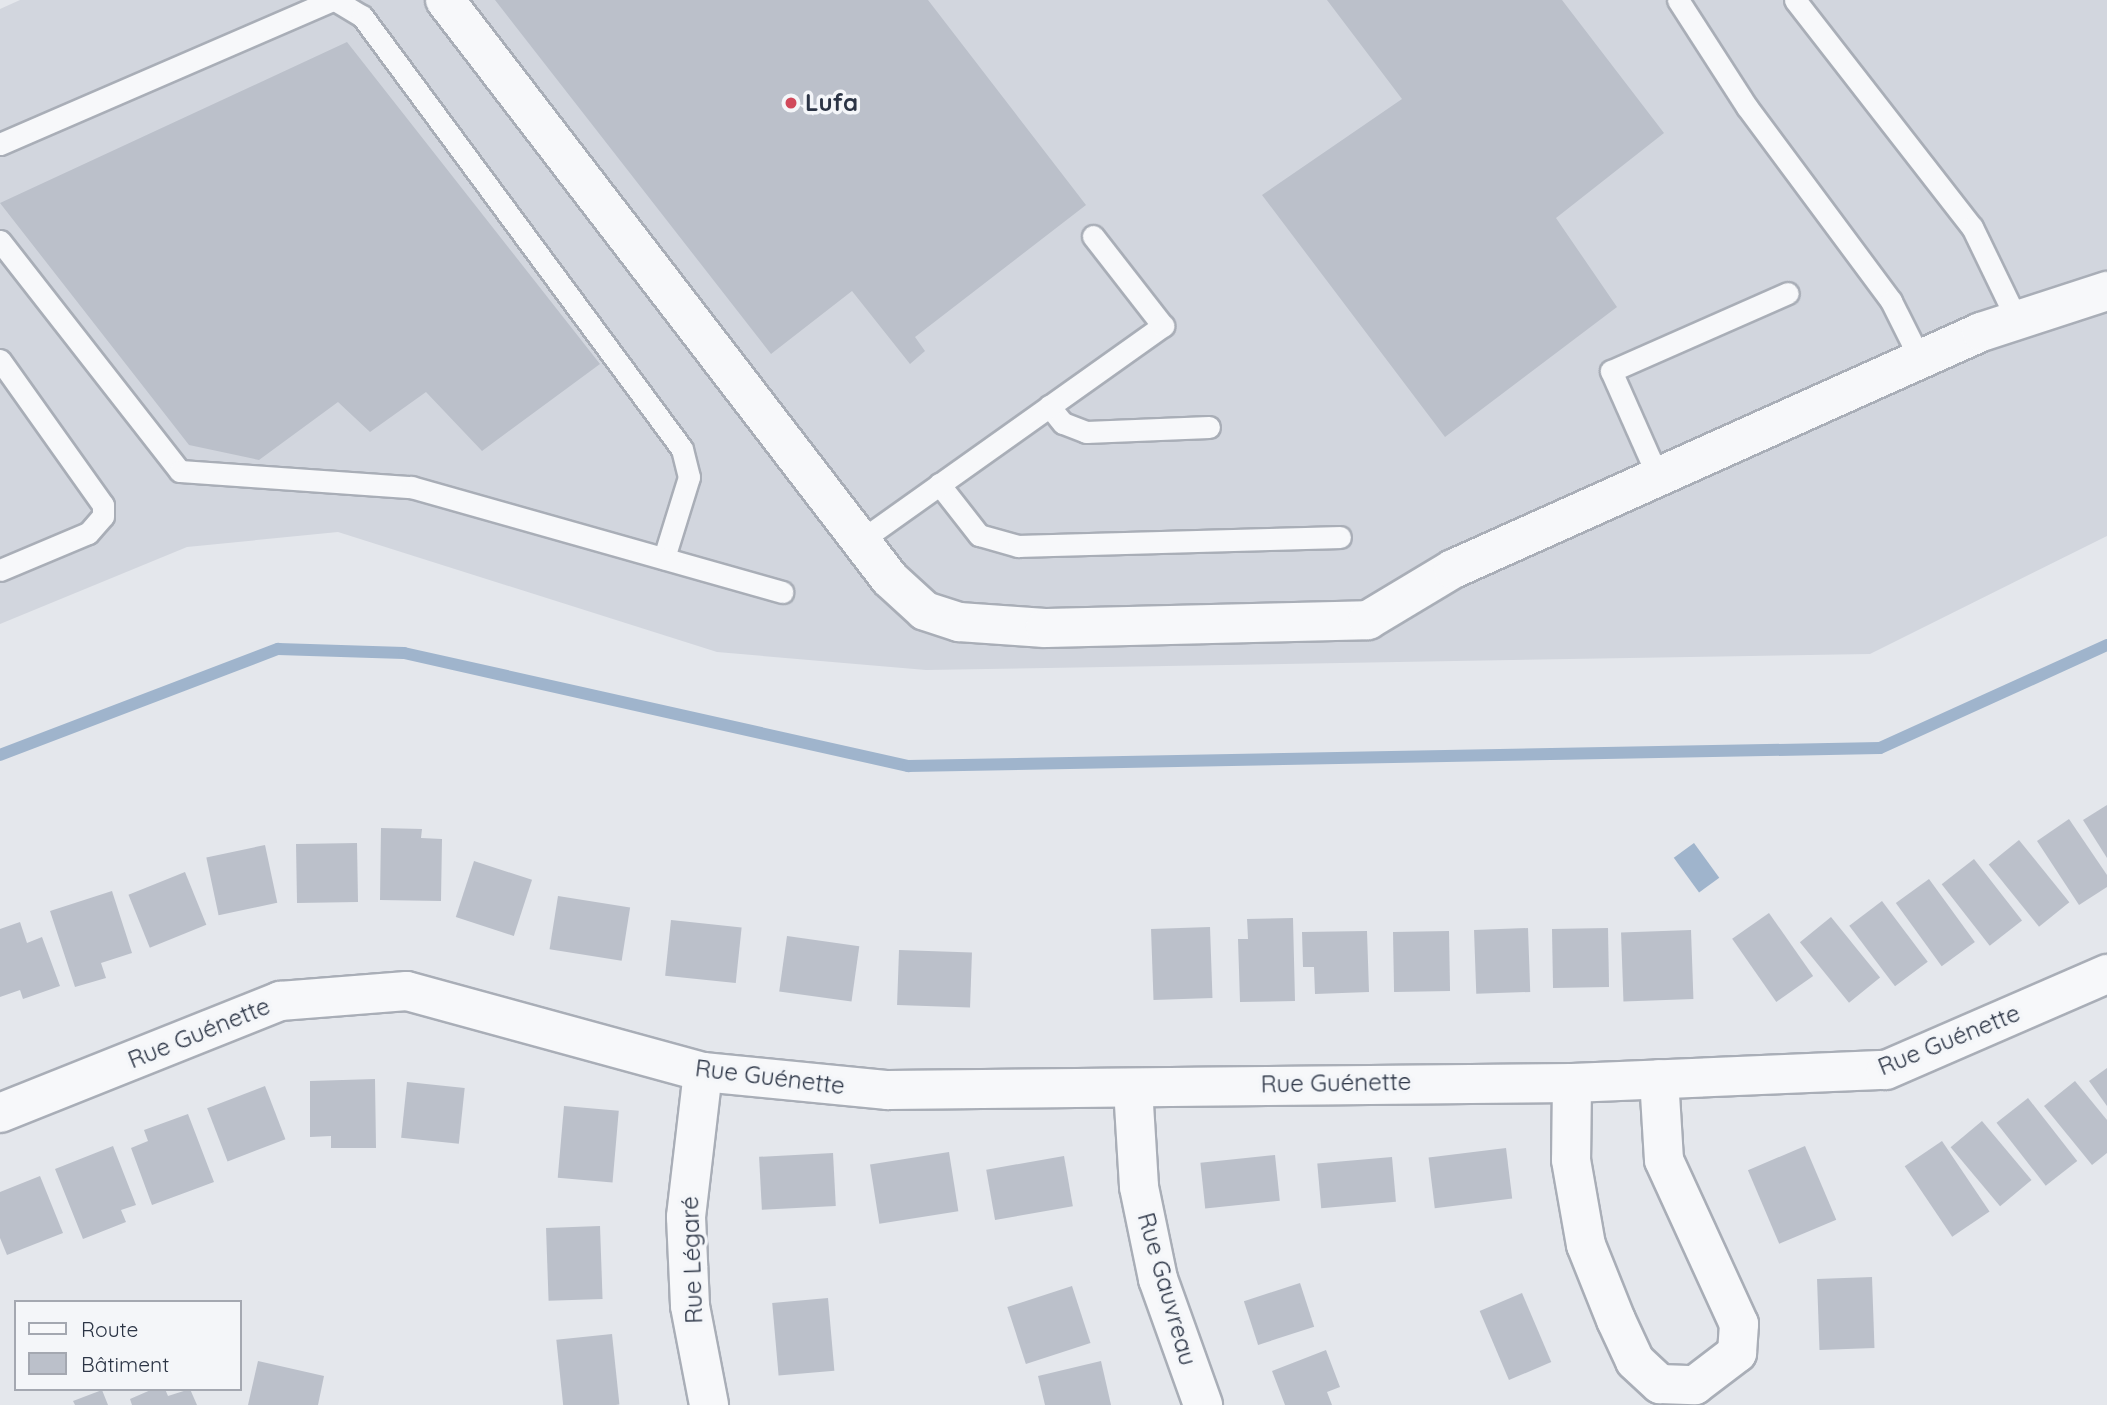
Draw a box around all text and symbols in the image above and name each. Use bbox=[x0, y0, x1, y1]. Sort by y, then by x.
place label: Lufa bbox=[805, 89, 858, 117]
marker: Lufa bbox=[783, 95, 799, 111]
street label: Rue Guénette bbox=[124, 991, 274, 1075]
street label: Rue Guénette bbox=[1874, 998, 2024, 1082]
street label: Rue Guénette bbox=[693, 1054, 847, 1100]
street label: Rue Guénette bbox=[1260, 1067, 1412, 1099]
street label: Rue Légaré bbox=[675, 1196, 709, 1324]
street label: Rue Gauvreau bbox=[1131, 1209, 1203, 1369]
legend bbox=[14, 1300, 242, 1391]
text: Route bbox=[81, 1316, 138, 1342]
text: Bâtiment bbox=[81, 1351, 169, 1377]

